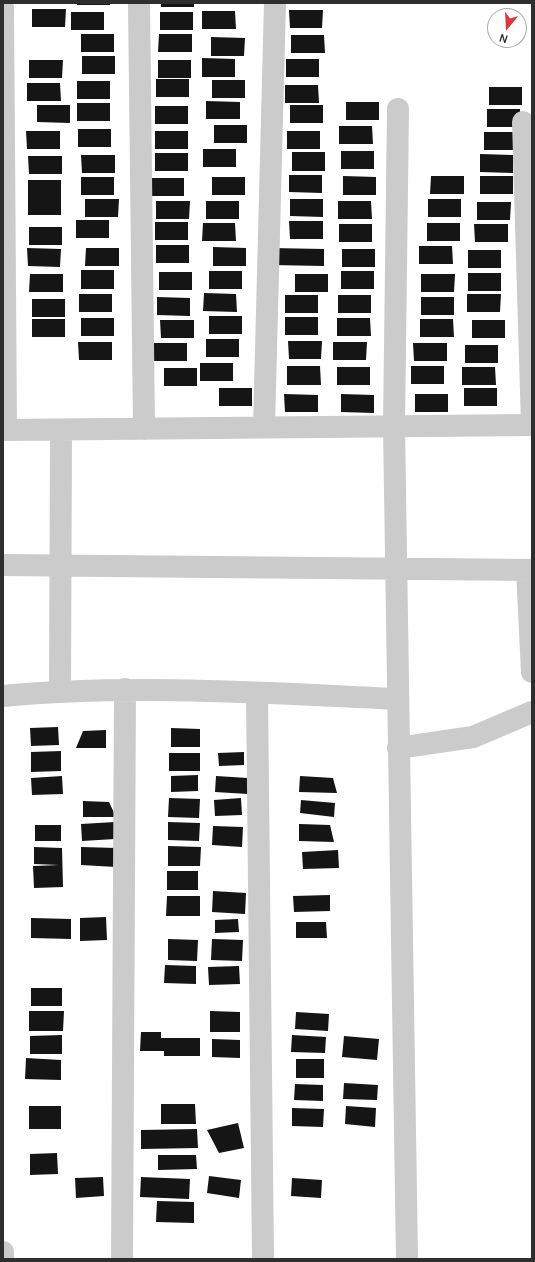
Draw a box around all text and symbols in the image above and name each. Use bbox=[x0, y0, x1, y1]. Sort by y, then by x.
north arrow bbox=[487, 8, 527, 48]
text: N bbox=[497, 31, 510, 47]

